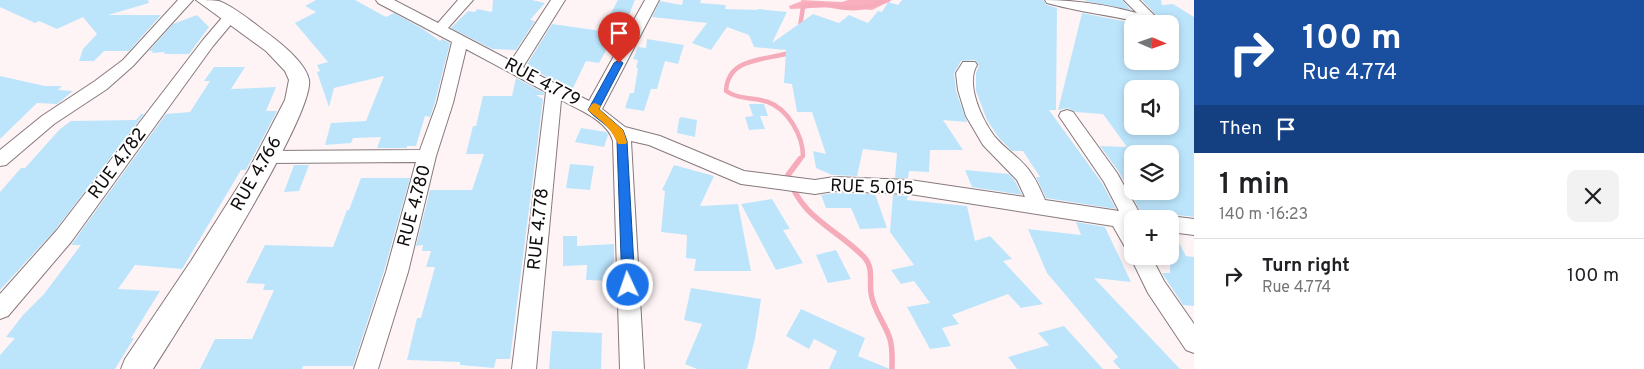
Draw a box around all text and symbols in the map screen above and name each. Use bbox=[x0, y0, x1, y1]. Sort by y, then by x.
pin bbox=[598, 12, 640, 63]
north arrow bbox=[1124, 15, 1179, 70]
map controls bbox=[1124, 15, 1179, 265]
text: 100 m bbox=[1302, 17, 1402, 61]
icon: arrive bbox=[605, 19, 633, 47]
icon: right bbox=[1219, 20, 1284, 85]
street label: RUE 4.779 bbox=[500, 53, 584, 113]
text: Rue 4.774 bbox=[1302, 60, 1397, 87]
button: sound bbox=[1124, 80, 1179, 135]
icon: arrive bbox=[1272, 115, 1300, 143]
text: Then bbox=[1219, 117, 1262, 141]
street label: RUE 4.782 bbox=[84, 124, 152, 204]
street label: RUE 4.766 bbox=[226, 132, 288, 216]
button: layers bbox=[1124, 145, 1179, 200]
street label: RUE 4.780 bbox=[393, 163, 437, 249]
text: 1 min bbox=[1219, 167, 1290, 204]
button: close bbox=[1567, 170, 1619, 222]
street label: RUE 5.015 bbox=[830, 175, 914, 201]
street label: RUE 4.778 bbox=[523, 187, 555, 271]
text: 140 m · 16:23 bbox=[1219, 205, 1308, 225]
button: + bbox=[1124, 210, 1179, 265]
text: Turn right bbox=[1262, 254, 1350, 278]
position arrow bbox=[601, 258, 653, 310]
icon: right bbox=[1219, 262, 1247, 290]
text: 100 m bbox=[1567, 264, 1619, 288]
text: Rue 4.774 bbox=[1262, 278, 1331, 298]

